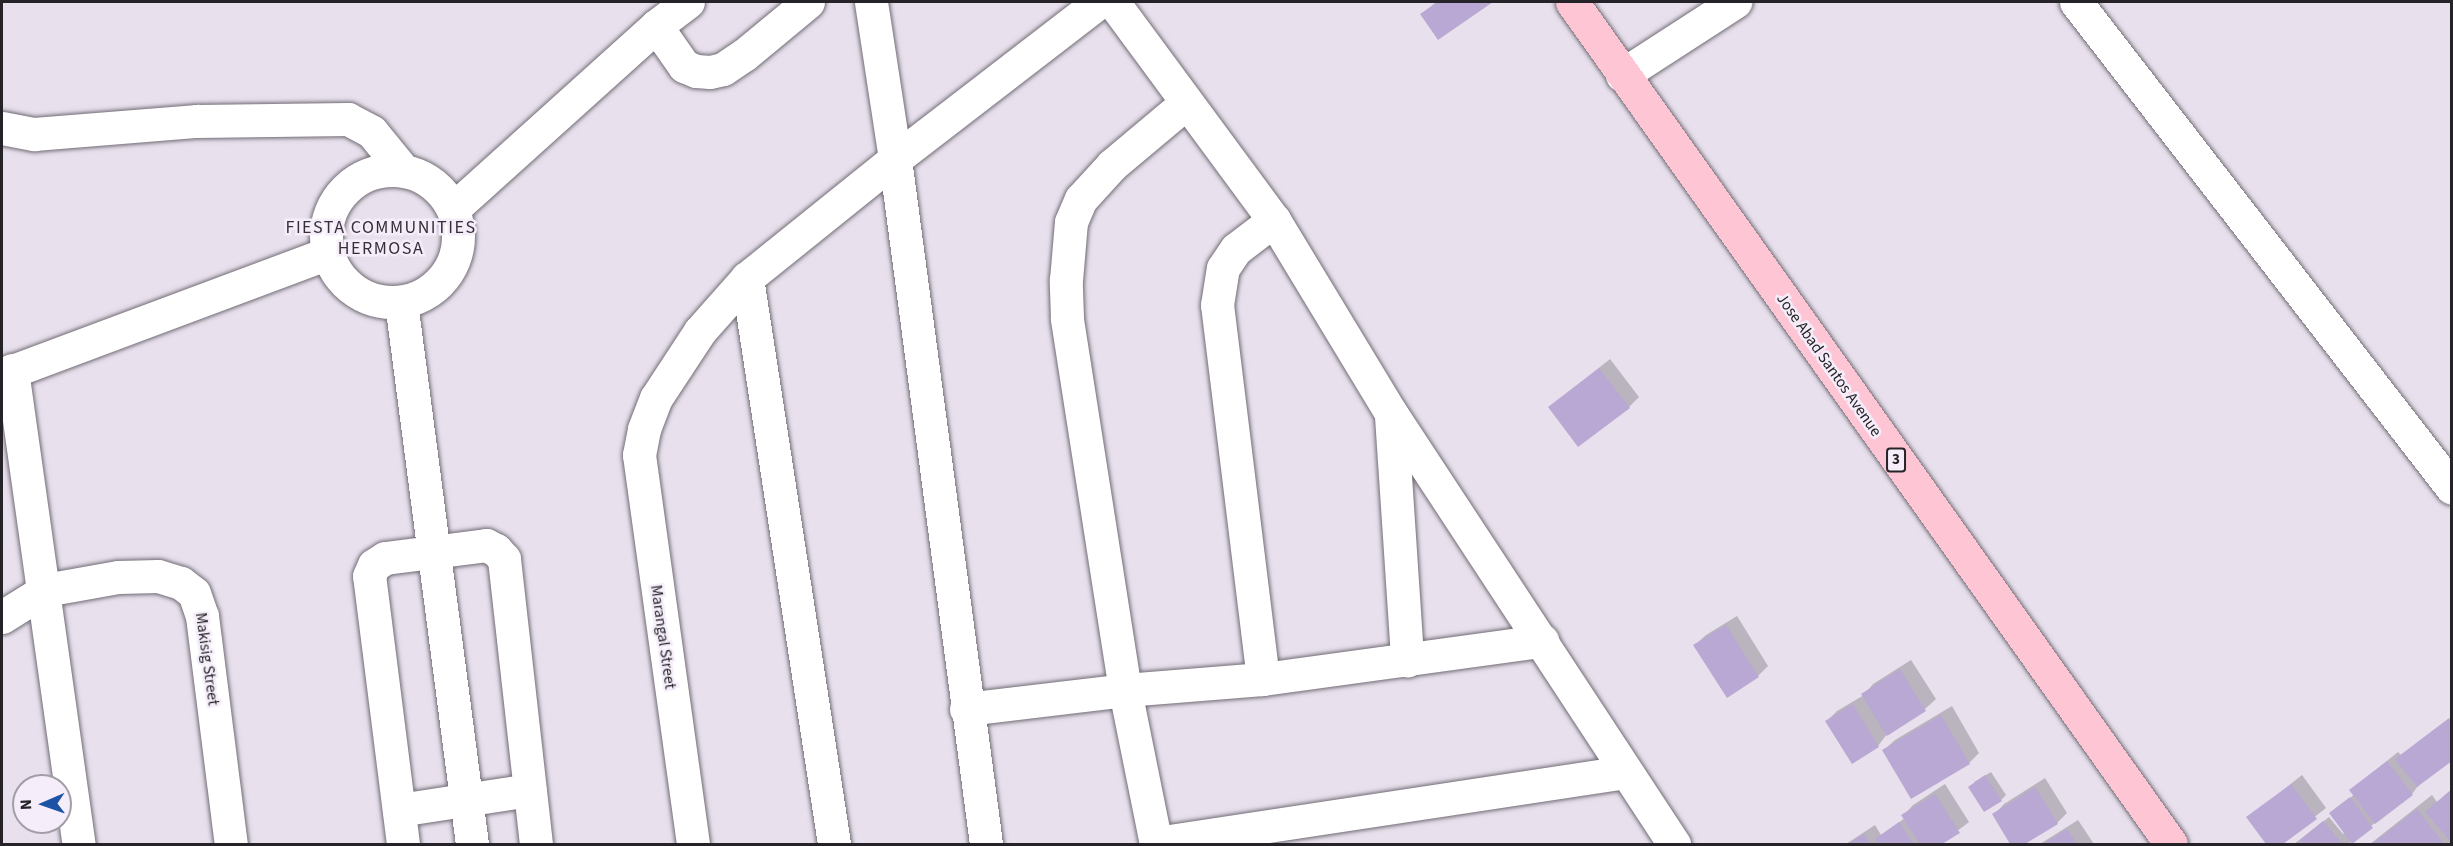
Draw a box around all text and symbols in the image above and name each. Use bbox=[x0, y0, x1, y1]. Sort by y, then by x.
district label: FIESTA COMMUNITIES HERMOSA bbox=[285, 218, 477, 260]
street label: Jose Abad Santos Avenue bbox=[1772, 290, 1886, 440]
road number: 3 bbox=[1886, 448, 1906, 472]
street label: Marangal Street bbox=[646, 584, 680, 690]
street label: Makisig Street bbox=[191, 611, 223, 707]
north arrow bbox=[12, 774, 72, 834]
text: N bbox=[15, 799, 37, 810]

